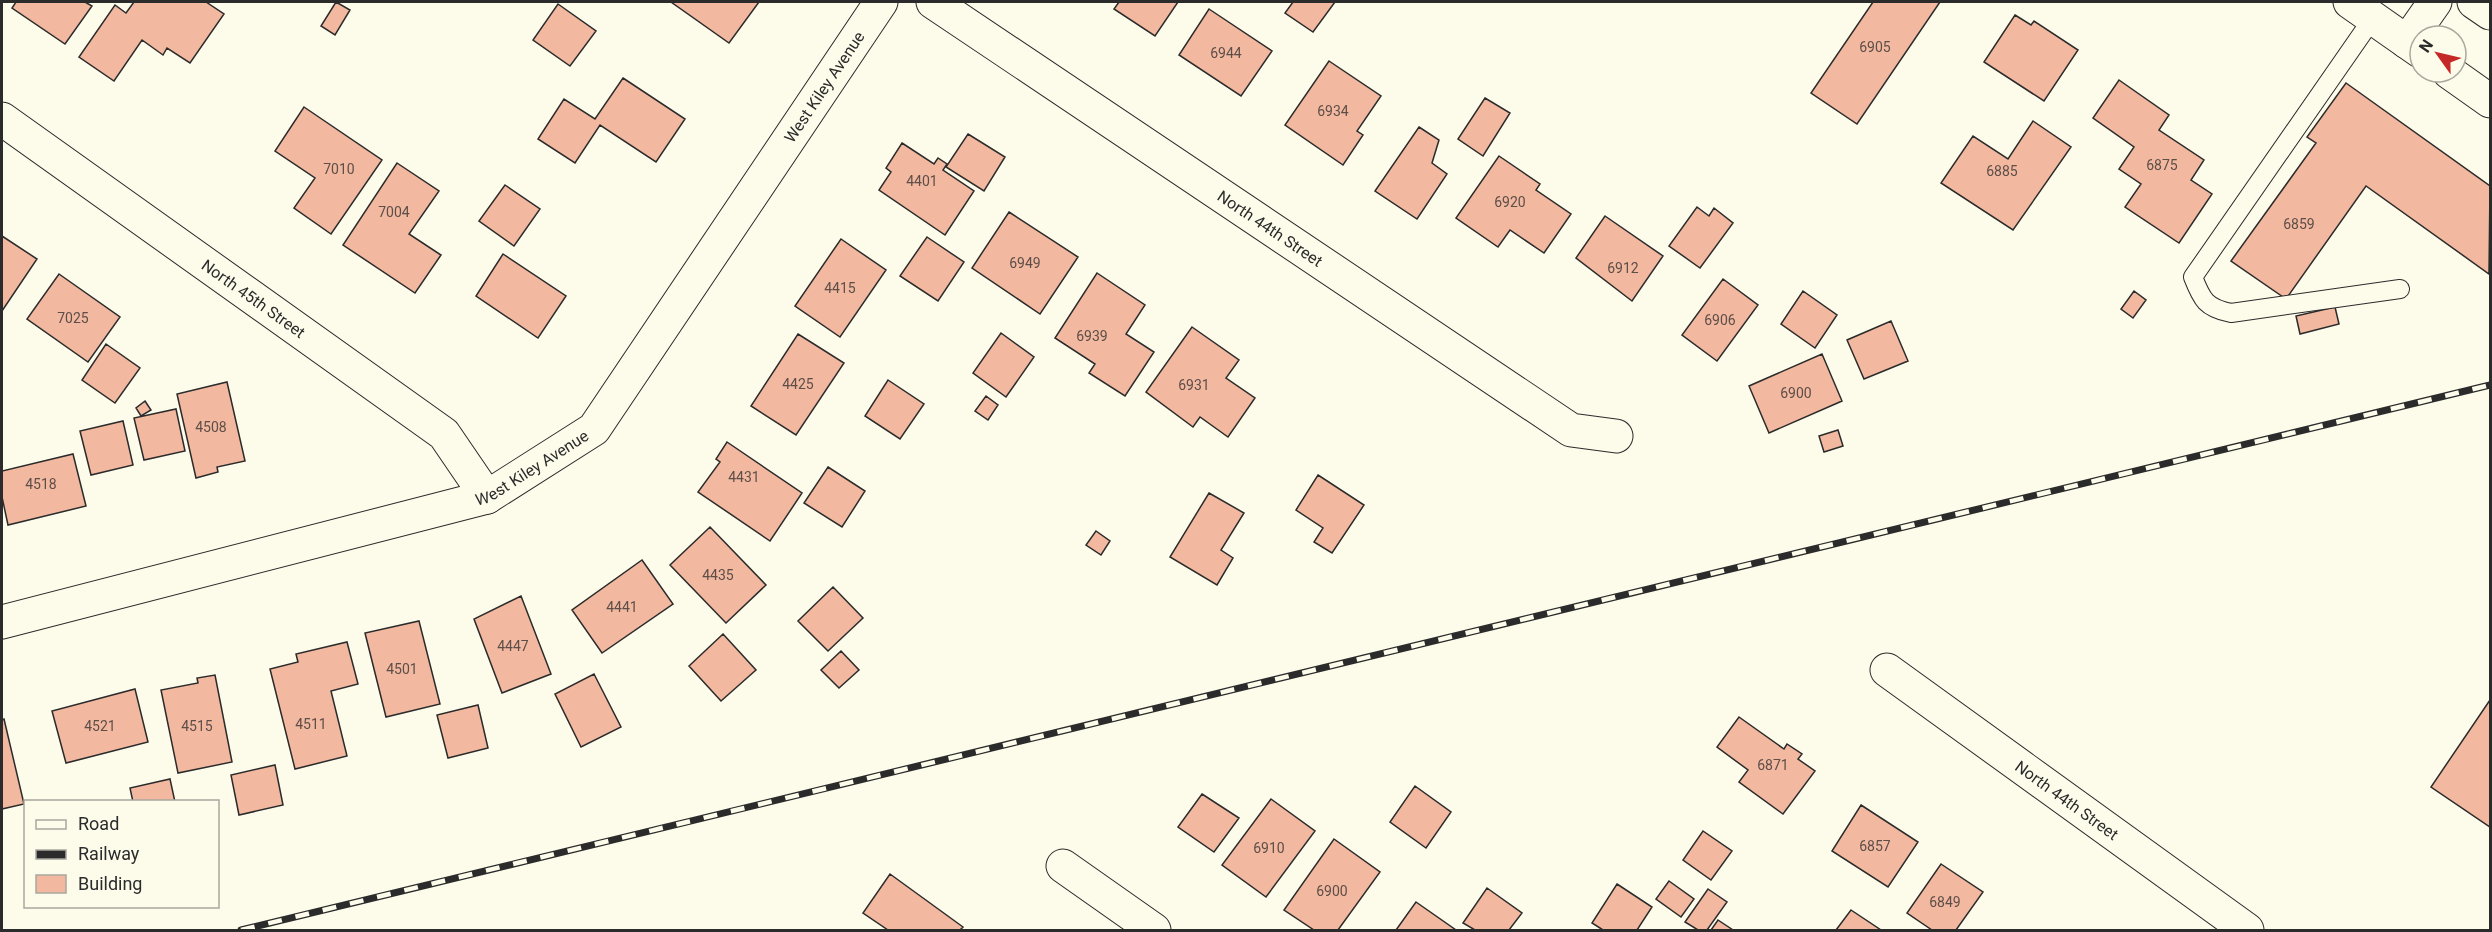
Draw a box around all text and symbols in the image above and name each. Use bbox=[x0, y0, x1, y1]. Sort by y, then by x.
north arrow bbox=[2408, 24, 2468, 84]
street label: West Kiley Avenue bbox=[780, 27, 868, 146]
text: N bbox=[2415, 36, 2437, 56]
house number: 6905 bbox=[1859, 39, 1891, 55]
house number: 6944 bbox=[1210, 45, 1242, 61]
house number: 6934 bbox=[1317, 103, 1349, 119]
house number: 6875 bbox=[2146, 157, 2178, 173]
house number: 7010 bbox=[323, 161, 355, 177]
house number: 6885 bbox=[1986, 163, 2018, 179]
house number: 4401 bbox=[906, 173, 938, 189]
street label: North 44th Street bbox=[1214, 186, 1326, 270]
house number: 6920 bbox=[1494, 194, 1526, 210]
house number: 7004 bbox=[378, 204, 410, 220]
house number: 6859 bbox=[2283, 216, 2315, 232]
street label: North 45th Street bbox=[198, 255, 309, 342]
house number: 6949 bbox=[1009, 255, 1041, 271]
house number: 6912 bbox=[1607, 260, 1639, 276]
house number: 4415 bbox=[824, 280, 856, 296]
house number: 7025 bbox=[57, 310, 89, 326]
house number: 6906 bbox=[1704, 312, 1736, 328]
house number: 6939 bbox=[1076, 328, 1108, 344]
house number: 4425 bbox=[782, 376, 814, 392]
house number: 6931 bbox=[1178, 377, 1210, 393]
house number: 6900 bbox=[1780, 385, 1812, 401]
house number: 4508 bbox=[195, 419, 227, 435]
street label: West Kiley Avenue bbox=[473, 426, 592, 509]
house number: 4431 bbox=[728, 469, 760, 485]
house number: 4518 bbox=[25, 476, 57, 492]
house number: 4435 bbox=[702, 567, 734, 583]
house number: 4441 bbox=[606, 599, 638, 615]
house number: 4447 bbox=[497, 638, 529, 654]
house number: 4501 bbox=[386, 661, 418, 677]
house number: 4511 bbox=[295, 716, 327, 732]
house number: 4521 bbox=[84, 718, 116, 734]
house number: 4515 bbox=[181, 718, 213, 734]
street label: North 44th Street bbox=[2012, 756, 2122, 844]
house number: 6871 bbox=[1757, 757, 1789, 773]
legend bbox=[24, 800, 219, 908]
text: Road bbox=[78, 813, 119, 834]
house number: 6857 bbox=[1859, 838, 1891, 854]
house number: 6910 bbox=[1253, 840, 1285, 856]
text: Railway bbox=[78, 843, 140, 864]
text: Building bbox=[78, 873, 142, 894]
house number: 6900 bbox=[1316, 883, 1348, 899]
house number: 6849 bbox=[1929, 894, 1961, 910]

